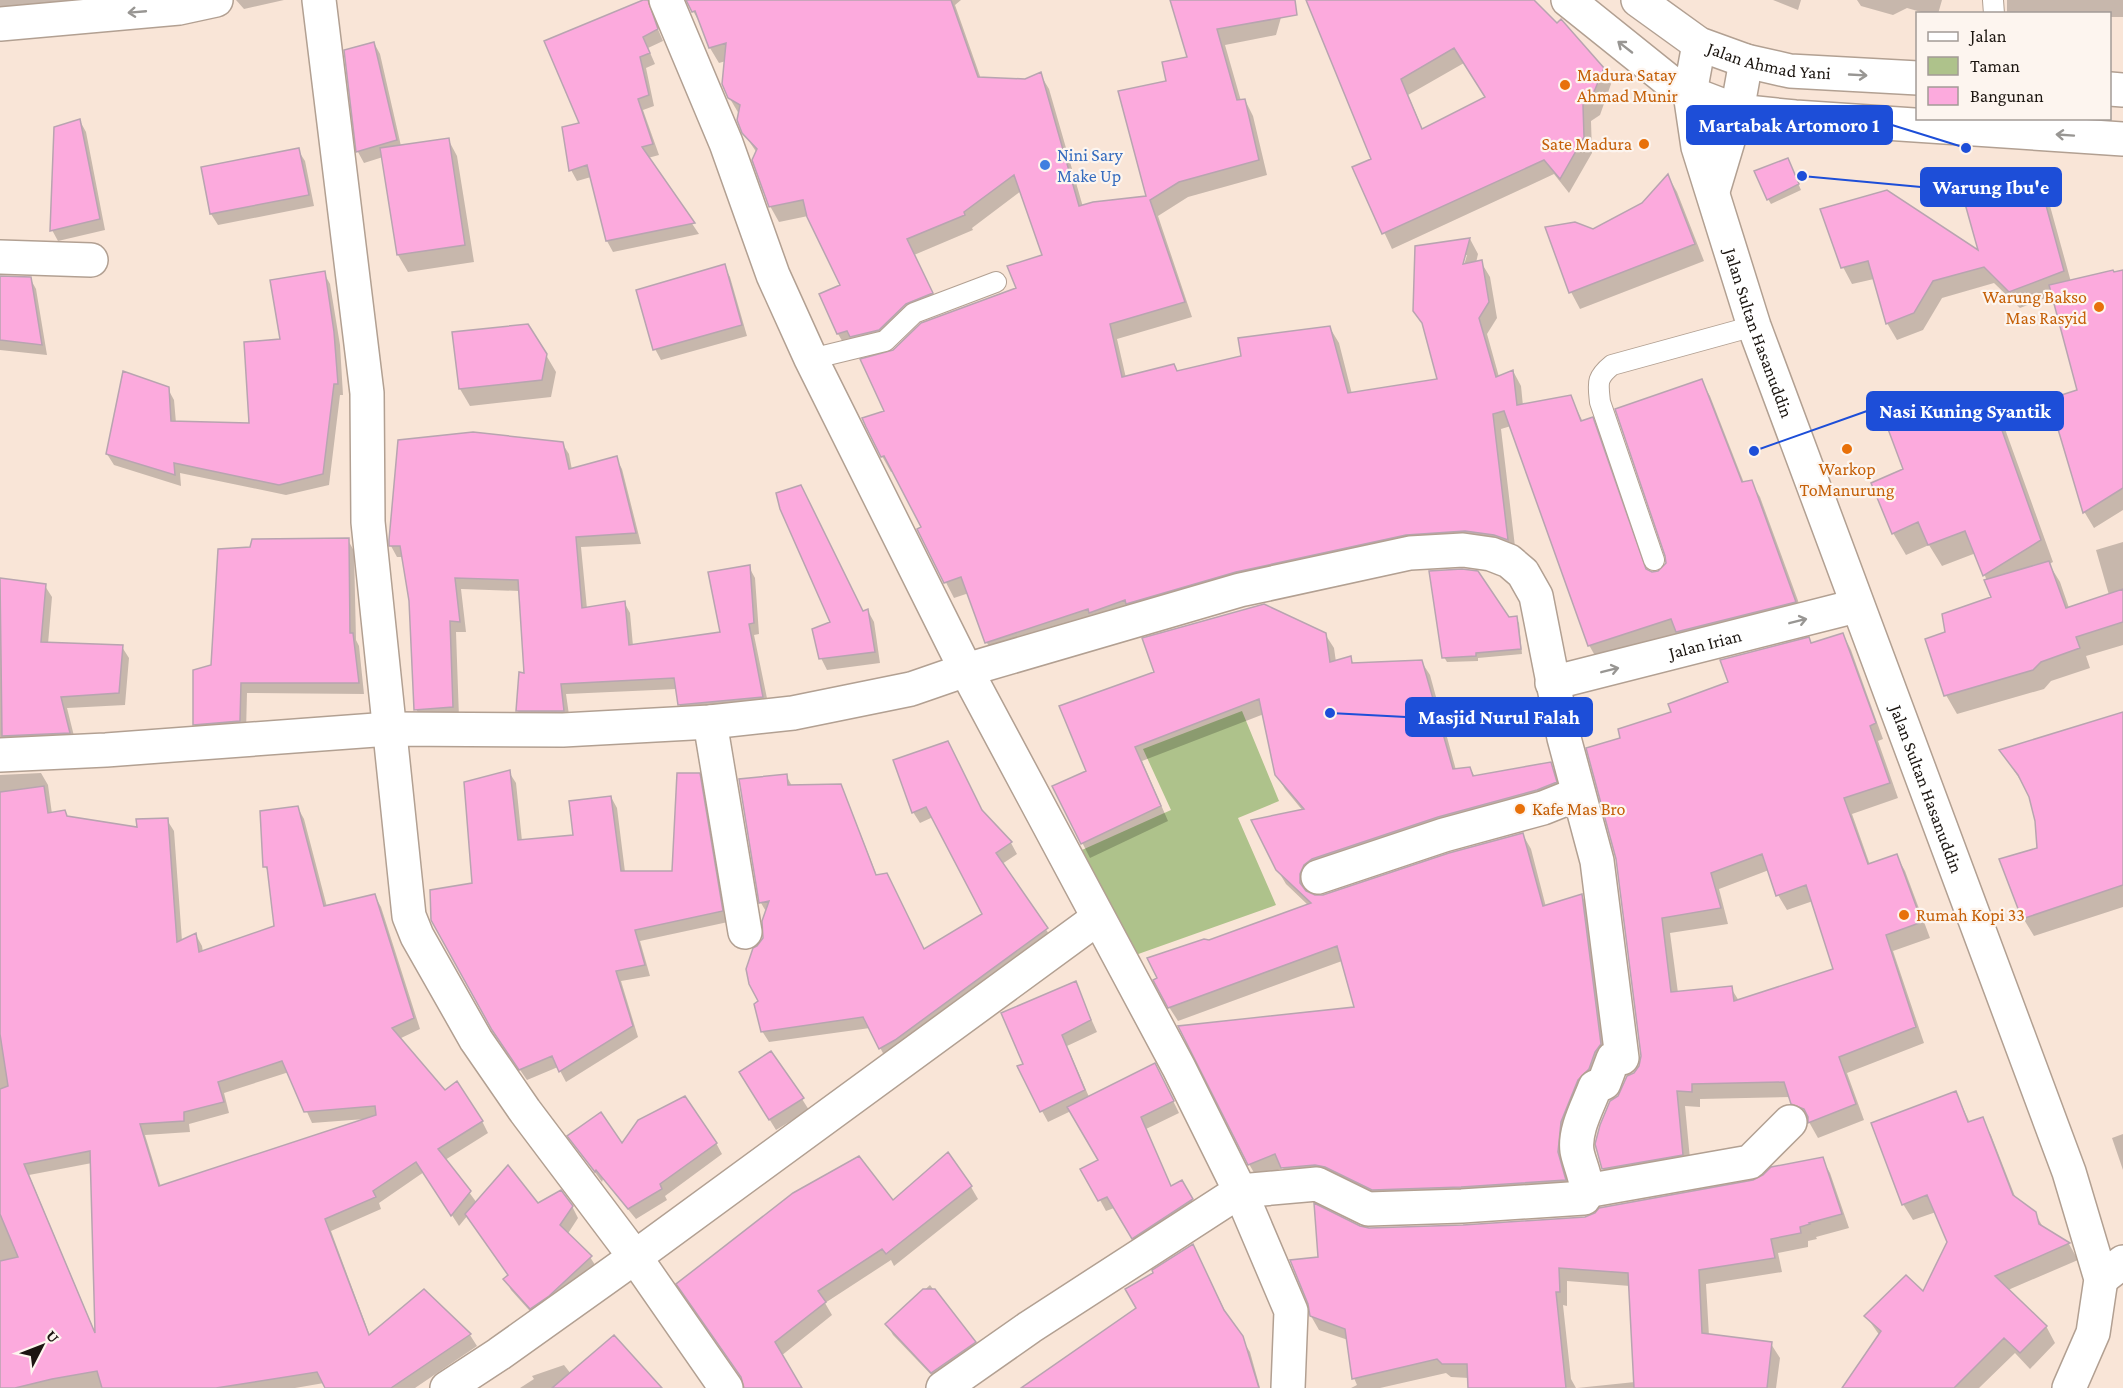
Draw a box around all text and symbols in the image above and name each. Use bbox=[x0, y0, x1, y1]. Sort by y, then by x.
one-way arrow bbox=[128, 7, 148, 18]
legend bbox=[1916, 12, 2111, 120]
text: Jalan bbox=[1968, 26, 2007, 46]
street label: Jalan Ahmad Yani bbox=[1703, 37, 1832, 83]
one-way arrow bbox=[1617, 40, 1633, 53]
text: Taman bbox=[1970, 56, 2020, 76]
place label: Madura Satay Ahmad Munir bbox=[1577, 65, 1678, 106]
one-way arrow bbox=[1848, 69, 1868, 80]
marker: Madura Satay Ahmad Munir bbox=[1558, 78, 1572, 92]
text: Bangunan bbox=[1970, 86, 2044, 106]
callout: Martabak Artomoro 1 bbox=[1687, 106, 1892, 144]
text: Martabak Artomoro 1 bbox=[1698, 114, 1880, 136]
one-way arrow bbox=[2055, 130, 2075, 141]
place label: Sate Madura bbox=[1541, 134, 1632, 154]
marker: Sate Madura bbox=[1637, 137, 1651, 151]
place label: Nini Sary Make Up bbox=[1057, 145, 1123, 186]
marker: Nini Sary Make Up bbox=[1038, 158, 1052, 172]
callout: Warung Ibu'e bbox=[1921, 168, 2061, 206]
text: Warung Ibu'e bbox=[1932, 176, 2049, 198]
street label: Jalan Sultan Hasanuddin bbox=[1720, 244, 1797, 421]
place label: Warung Bakso Mas Rasyid bbox=[1983, 287, 2088, 328]
marker: Warung Bakso Mas Rasyid bbox=[2092, 300, 2106, 314]
callout: Nasi Kuning Syantik bbox=[1867, 392, 2063, 430]
text: Nasi Kuning Syantik bbox=[1879, 400, 2052, 422]
marker: Warkop ToManurung bbox=[1840, 442, 1854, 456]
place label: Warkop ToManurung bbox=[1800, 459, 1895, 500]
one-way arrow bbox=[1788, 615, 1807, 627]
street label: Jalan Irian bbox=[1665, 625, 1744, 664]
one-way arrow bbox=[1600, 664, 1619, 675]
callout: Masjid Nurul Falah bbox=[1406, 698, 1592, 736]
street label: Jalan Sultan Hasanuddin bbox=[1885, 700, 1967, 876]
text: Masjid Nurul Falah bbox=[1418, 706, 1581, 729]
place label: Kafe Mas Bro bbox=[1532, 799, 1626, 819]
marker: Kafe Mas Bro bbox=[1513, 802, 1527, 816]
place label: Rumah Kopi 33 bbox=[1916, 905, 2025, 925]
marker: Rumah Kopi 33 bbox=[1897, 908, 1911, 922]
north arrow bbox=[12, 1316, 72, 1376]
text: U bbox=[43, 1327, 63, 1346]

